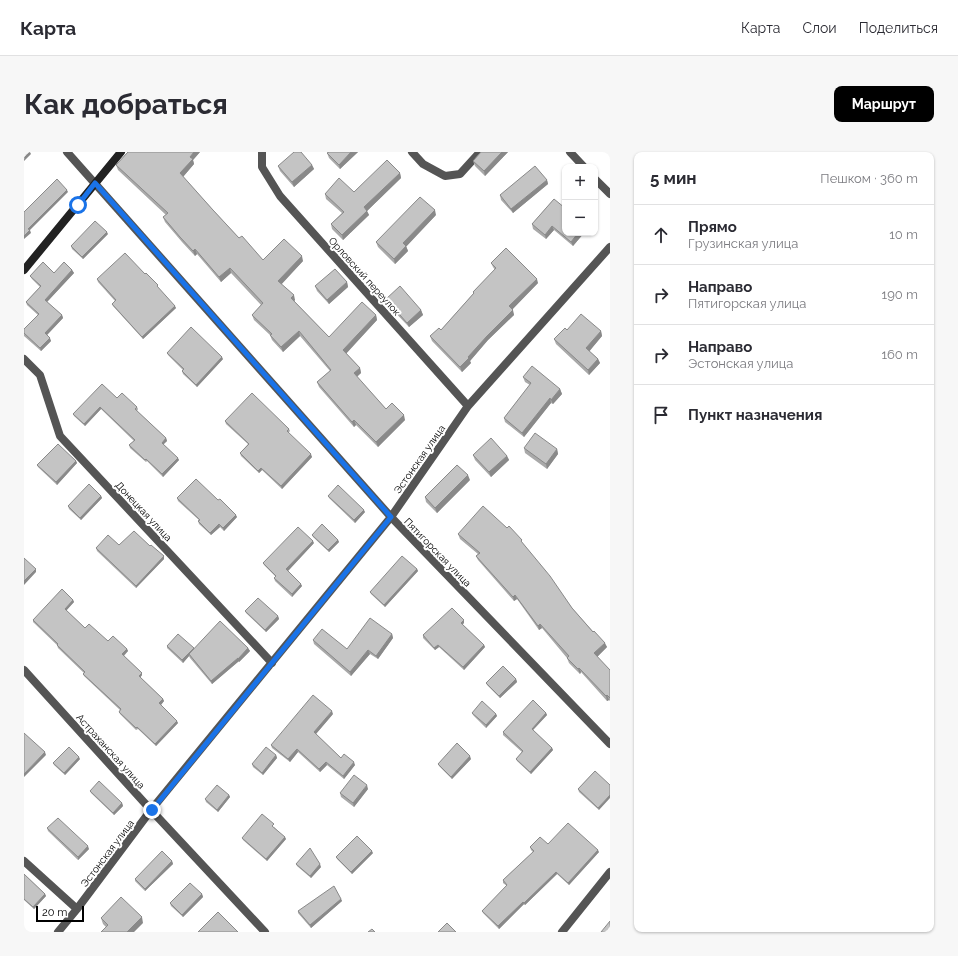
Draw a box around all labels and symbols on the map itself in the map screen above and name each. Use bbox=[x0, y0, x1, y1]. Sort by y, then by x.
route start bbox=[69, 196, 87, 214]
street label: Орловский переулок bbox=[327, 235, 403, 318]
street label: Эстонская улица bbox=[392, 423, 447, 496]
street label: Донецкая улица bbox=[113, 479, 174, 543]
street label: Пятигорская улица bbox=[402, 516, 473, 589]
street label: Астраханская улица bbox=[74, 712, 147, 791]
route end bbox=[143, 801, 161, 819]
street label: Эстонская улица bbox=[79, 818, 136, 889]
scale bar bbox=[36, 904, 84, 923]

